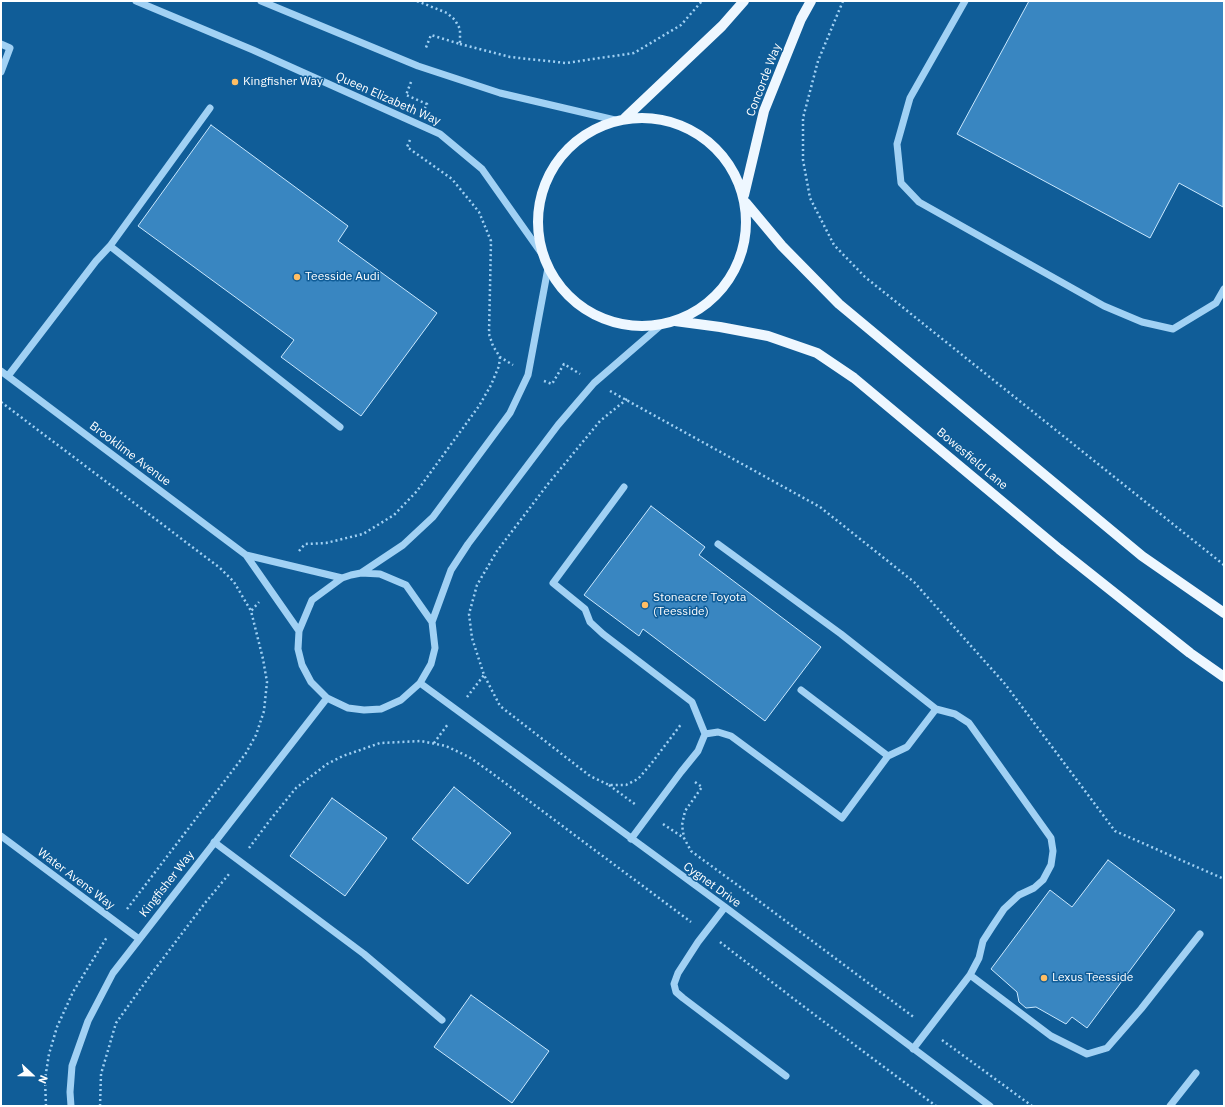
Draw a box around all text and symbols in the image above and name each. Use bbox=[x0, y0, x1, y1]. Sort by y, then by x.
street label: Concorde Way bbox=[743, 41, 785, 119]
street label: Queen Elizabeth Way bbox=[333, 69, 443, 129]
place label: Kingfisher Way bbox=[243, 75, 323, 89]
marker: Kingfisher Way bbox=[230, 77, 240, 87]
place label: Teesside Audi bbox=[305, 270, 380, 284]
marker: Teesside Audi bbox=[292, 272, 302, 282]
street label: Brooklime Avenue bbox=[86, 419, 174, 489]
street label: Bowesfield Lane bbox=[934, 425, 1010, 493]
place label: Stoneacre Toyota (Teesside) bbox=[653, 591, 746, 619]
marker: Stoneacre Toyota (Teesside) bbox=[640, 600, 650, 610]
street label: Water Avens Way bbox=[34, 845, 118, 913]
street label: Kingfisher Way bbox=[137, 848, 197, 920]
street label: Cygnet Drive bbox=[680, 859, 744, 911]
place label: Lexus Teesside bbox=[1052, 971, 1133, 985]
marker: Lexus Teesside bbox=[1039, 973, 1049, 983]
north arrow bbox=[12, 1055, 52, 1095]
text: N bbox=[35, 1073, 51, 1086]

